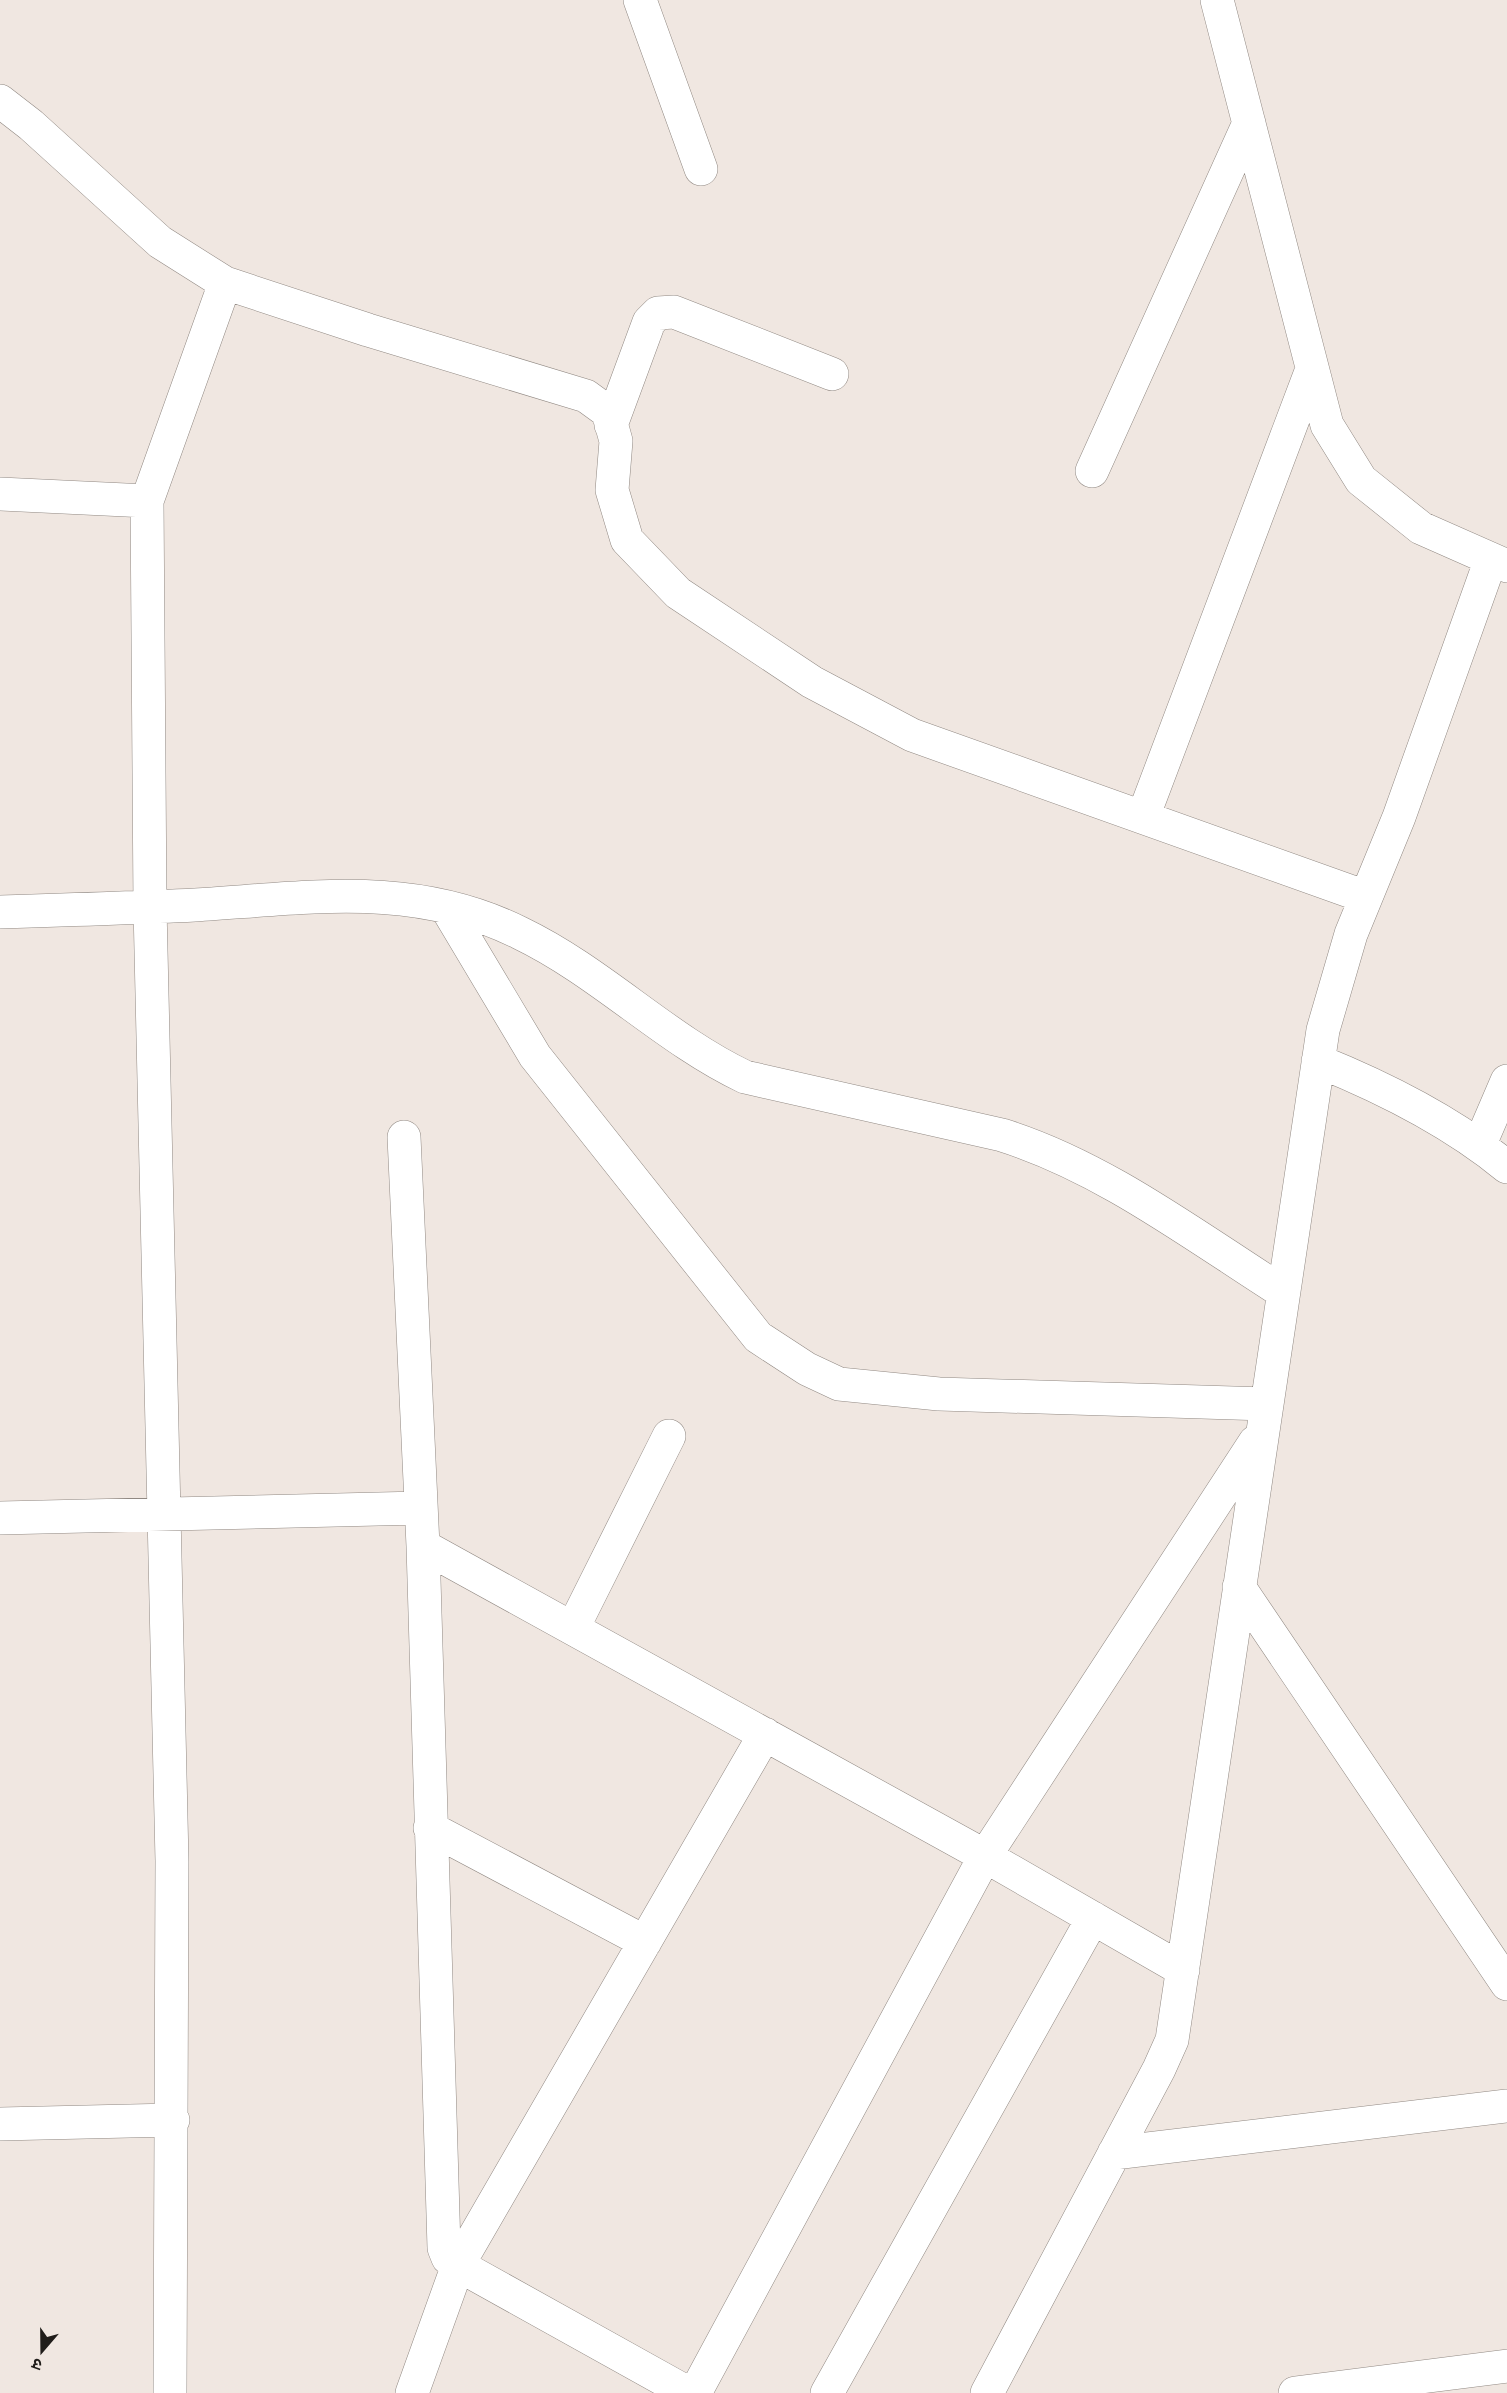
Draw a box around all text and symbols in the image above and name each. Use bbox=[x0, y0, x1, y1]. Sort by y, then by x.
north arrow bbox=[12, 2321, 72, 2381]
text: उ bbox=[29, 2354, 45, 2375]

